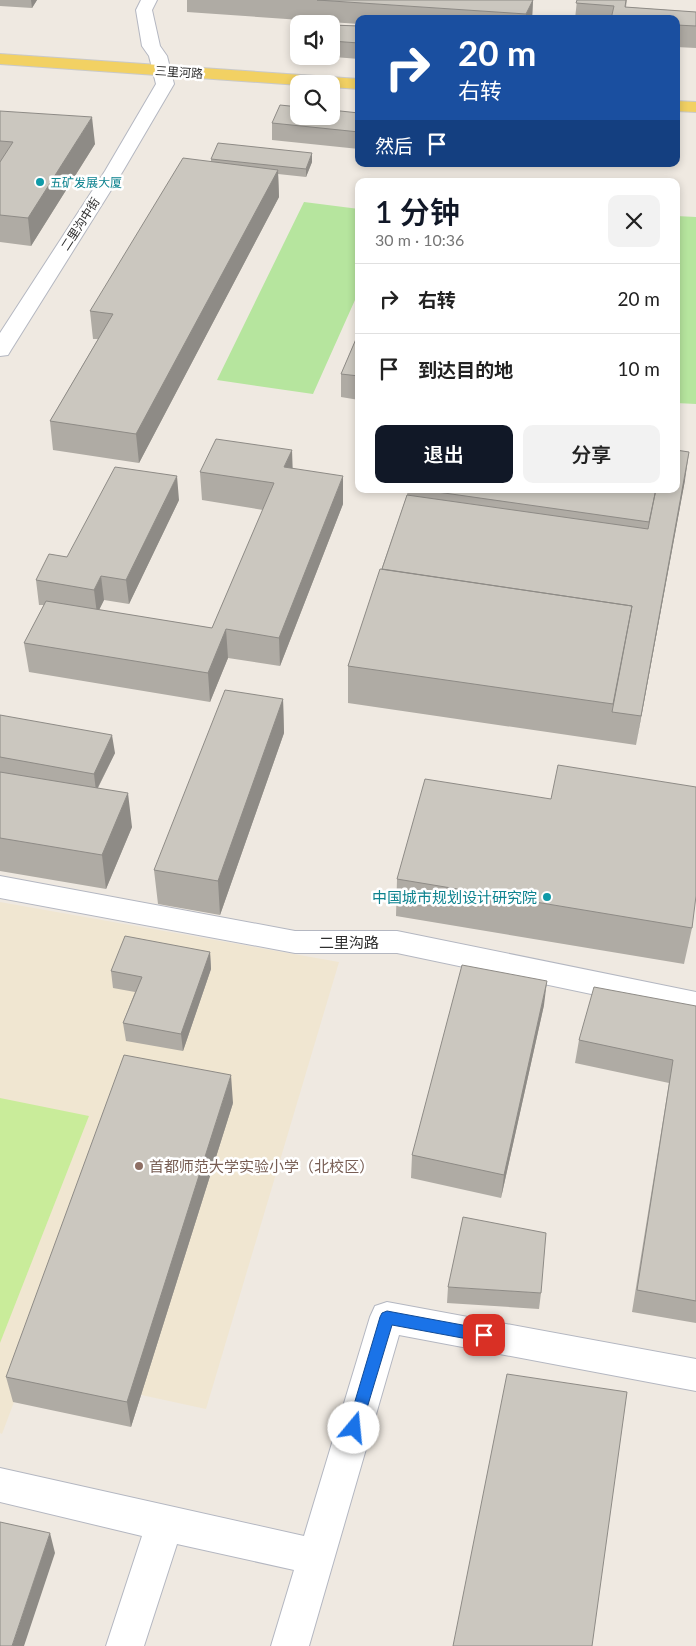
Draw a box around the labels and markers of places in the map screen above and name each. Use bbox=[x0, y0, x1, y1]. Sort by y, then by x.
place label: 五矿发展大厦 bbox=[50, 175, 122, 190]
marker: 五矿发展大厦 bbox=[34, 176, 46, 188]
place label: 中国城市规划设计研究院 bbox=[372, 888, 537, 906]
marker: 中国城市规划设计研究院 bbox=[541, 891, 553, 903]
place label: 首都师范大学实验小学（北校区） bbox=[149, 1157, 374, 1175]
marker: 首都师范大学实验小学（北校区） bbox=[133, 1160, 145, 1172]
pin bbox=[463, 1314, 505, 1356]

